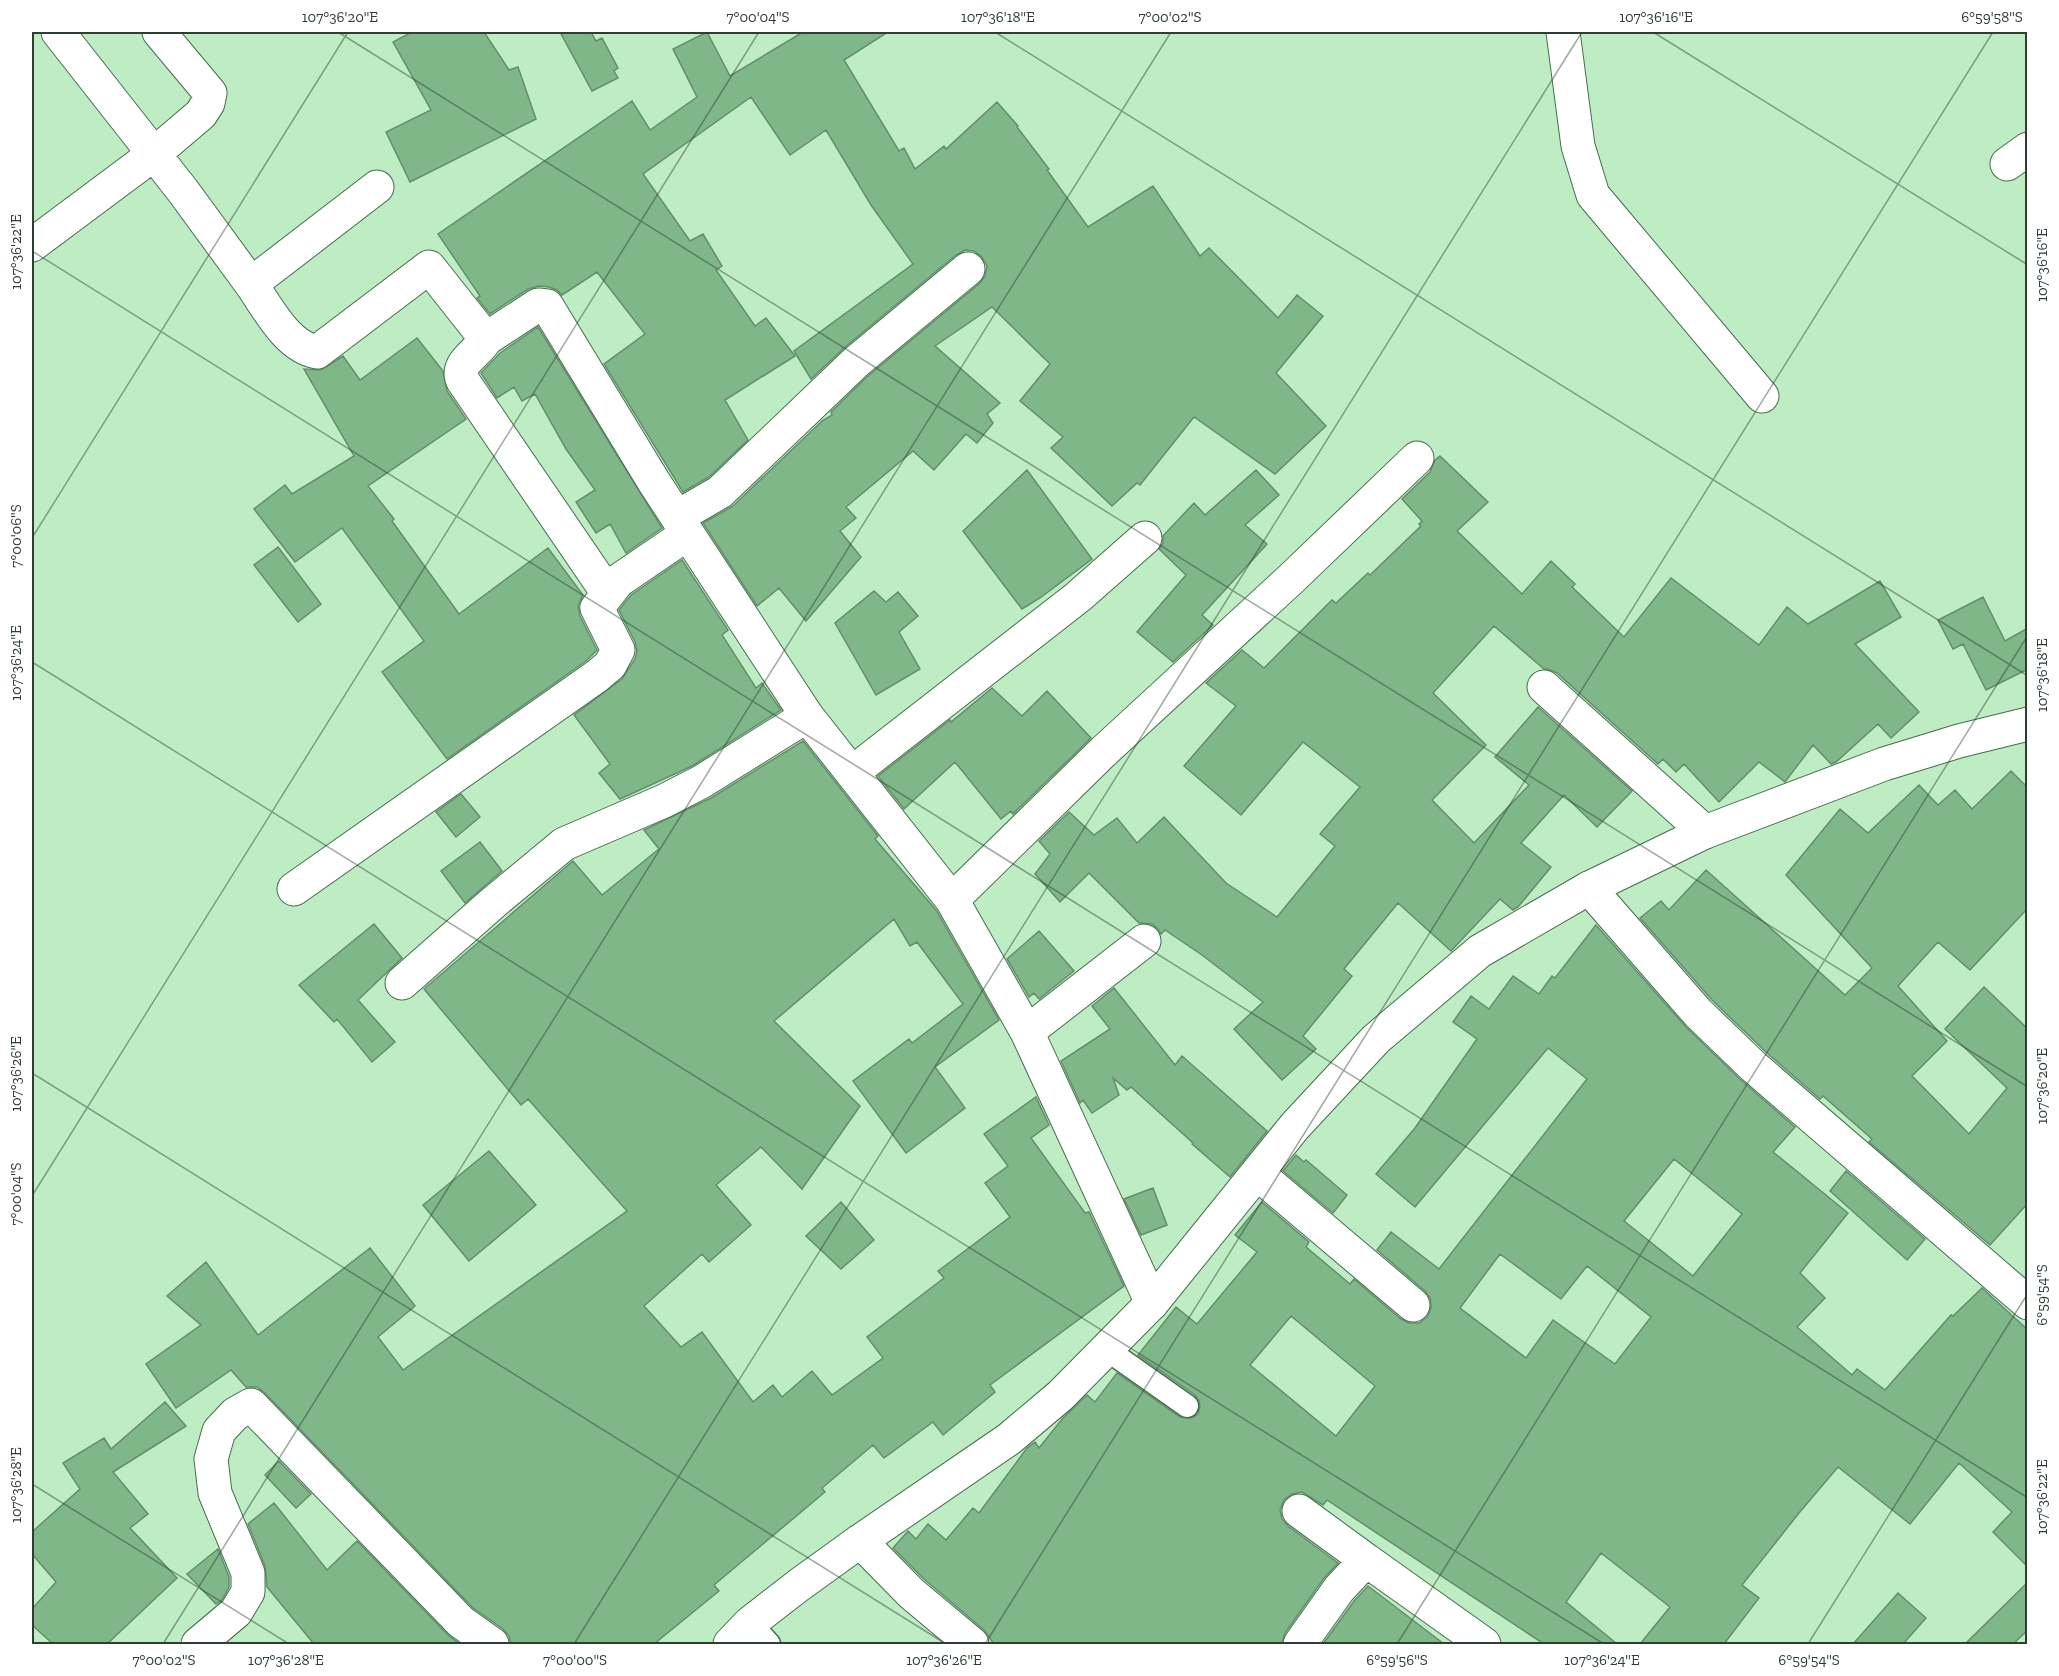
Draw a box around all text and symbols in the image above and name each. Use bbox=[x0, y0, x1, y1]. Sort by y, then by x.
text: 107°36'20"E bbox=[302, 8, 378, 26]
text: 7°00'04"S bbox=[726, 8, 790, 26]
text: 107°36'18"E bbox=[961, 8, 1035, 26]
text: 7°00'02"S bbox=[1138, 8, 1202, 26]
text: 107°36'16"E bbox=[1619, 8, 1693, 26]
text: 6°59'58"S bbox=[1961, 8, 2023, 26]
text: 107°36'22"E bbox=[7, 214, 25, 290]
text: 107°36'16"E bbox=[2033, 228, 2051, 302]
text: 7°00'06"S bbox=[7, 504, 25, 568]
text: 107°36'24"E bbox=[7, 625, 25, 701]
text: 107°36'18"E bbox=[2033, 638, 2051, 712]
text: 107°36'26"E bbox=[7, 1036, 25, 1112]
text: 107°36'20"E bbox=[2033, 1048, 2051, 1124]
text: 7°00'04"S bbox=[7, 1162, 25, 1226]
text: 6°59'54"S bbox=[2033, 1264, 2051, 1326]
text: 107°36'28"E bbox=[7, 1447, 25, 1523]
text: 107°36'22"E bbox=[2033, 1459, 2051, 1535]
text: 7°00'02"S bbox=[132, 1651, 196, 1669]
text: 107°36'28"E bbox=[248, 1651, 324, 1669]
text: 7°00'00"S bbox=[543, 1651, 607, 1669]
text: 107°36'26"E bbox=[906, 1651, 982, 1669]
text: 6°59'56"S bbox=[1366, 1651, 1428, 1669]
text: 107°36'24"E bbox=[1564, 1651, 1640, 1669]
text: 6°59'54"S bbox=[1778, 1651, 1840, 1669]

